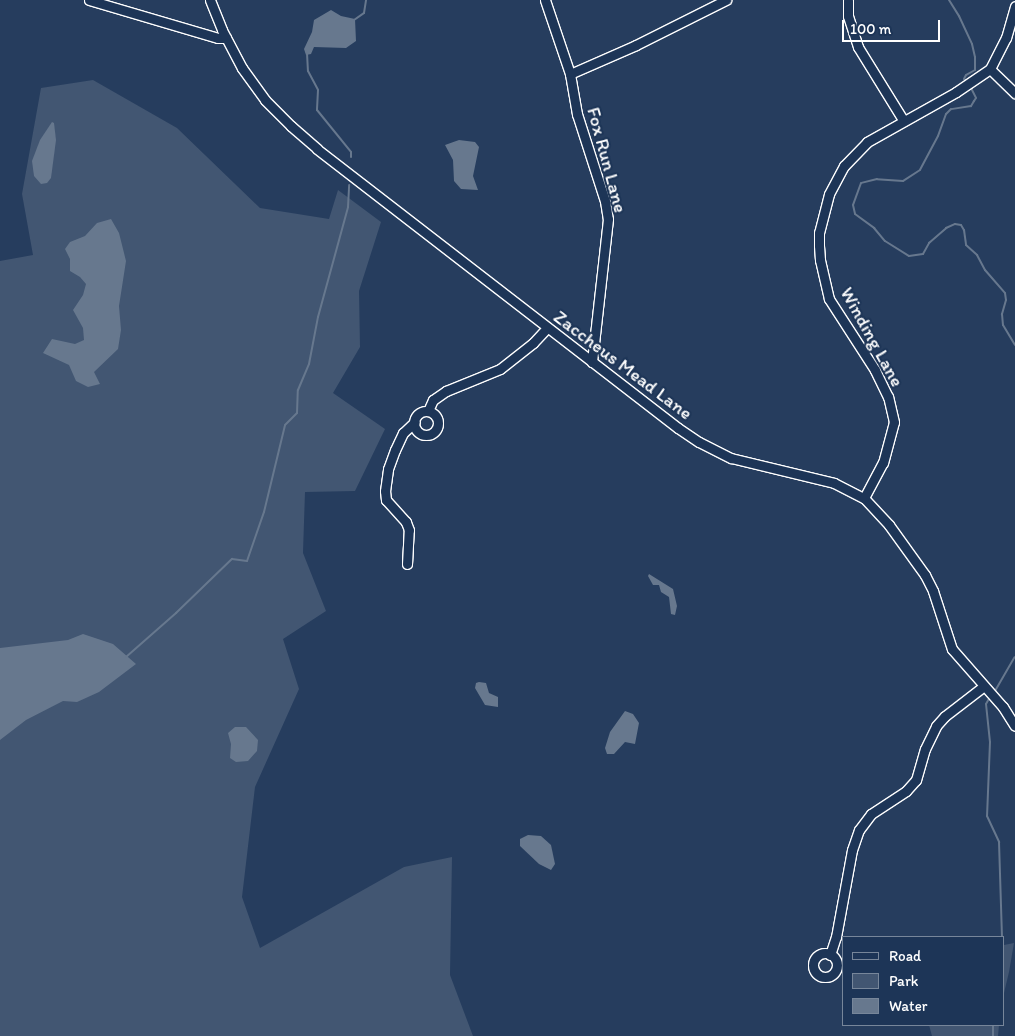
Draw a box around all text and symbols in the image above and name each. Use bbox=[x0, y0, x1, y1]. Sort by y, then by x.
scale bar bbox=[845, 10, 942, 42]
text: 100 m bbox=[850, 20, 891, 38]
street label: Fox Run Lane bbox=[582, 105, 632, 215]
street label: Winding Lane bbox=[835, 283, 909, 391]
street label: Zaccheus Mead Lane bbox=[549, 305, 697, 425]
legend bbox=[842, 936, 1005, 1026]
text: Road bbox=[889, 947, 921, 965]
text: Park bbox=[889, 972, 919, 990]
text: Water bbox=[889, 997, 927, 1015]

